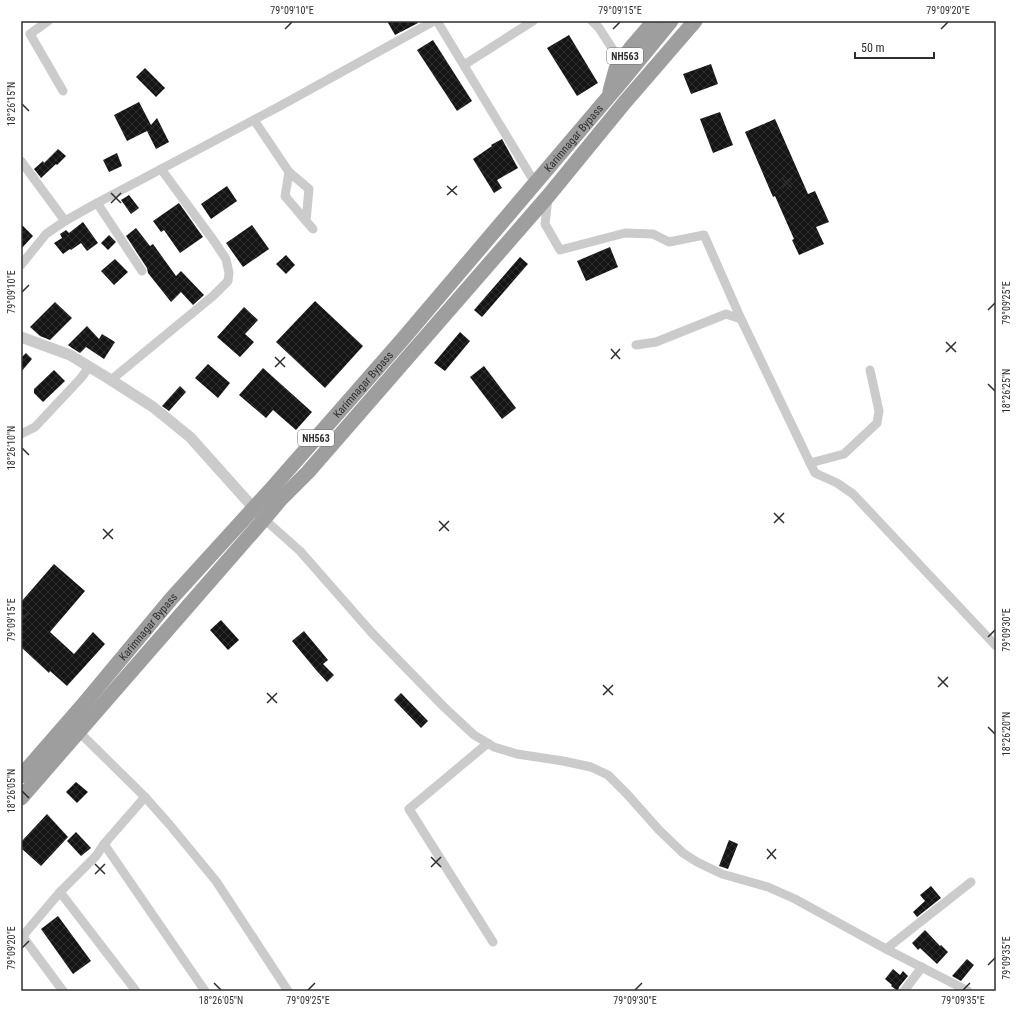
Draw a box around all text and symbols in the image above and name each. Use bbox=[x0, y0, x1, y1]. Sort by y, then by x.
text: 79°09'10"E bbox=[270, 5, 314, 16]
text: 79°09'15"E bbox=[598, 5, 642, 16]
text: 79°09'20"E bbox=[926, 5, 970, 16]
scale bar bbox=[855, 34, 934, 60]
text: 50 m bbox=[861, 41, 885, 55]
road number: NH563 bbox=[607, 48, 643, 64]
text: 18°26'15"N bbox=[6, 82, 17, 126]
street label: Karimnagar Bypass bbox=[541, 102, 606, 174]
text: 79°09'10"E bbox=[6, 270, 17, 314]
text: 79°09'25"E bbox=[1001, 281, 1012, 325]
street label: Karimnagar Bypass bbox=[330, 349, 396, 420]
text: 18°26'25"N bbox=[1001, 369, 1012, 413]
text: 18°26'10"N bbox=[6, 426, 17, 470]
road number: NH563 bbox=[298, 430, 334, 446]
street label: Karimnagar Bypass bbox=[116, 590, 180, 663]
text: 79°09'15"E bbox=[6, 598, 17, 642]
text: 79°09'30"E bbox=[1001, 608, 1012, 652]
text: 18°26'20"N bbox=[1001, 712, 1012, 756]
text: 18°26'05"N bbox=[6, 769, 17, 813]
text: 79°09'20"E bbox=[6, 926, 17, 970]
text: 79°09'35"E bbox=[1001, 936, 1012, 980]
text: 18°26'05"N bbox=[199, 995, 243, 1006]
text: 79°09'25"E bbox=[286, 995, 330, 1006]
text: 79°09'30"E bbox=[613, 995, 657, 1006]
text: 79°09'35"E bbox=[941, 995, 985, 1006]

